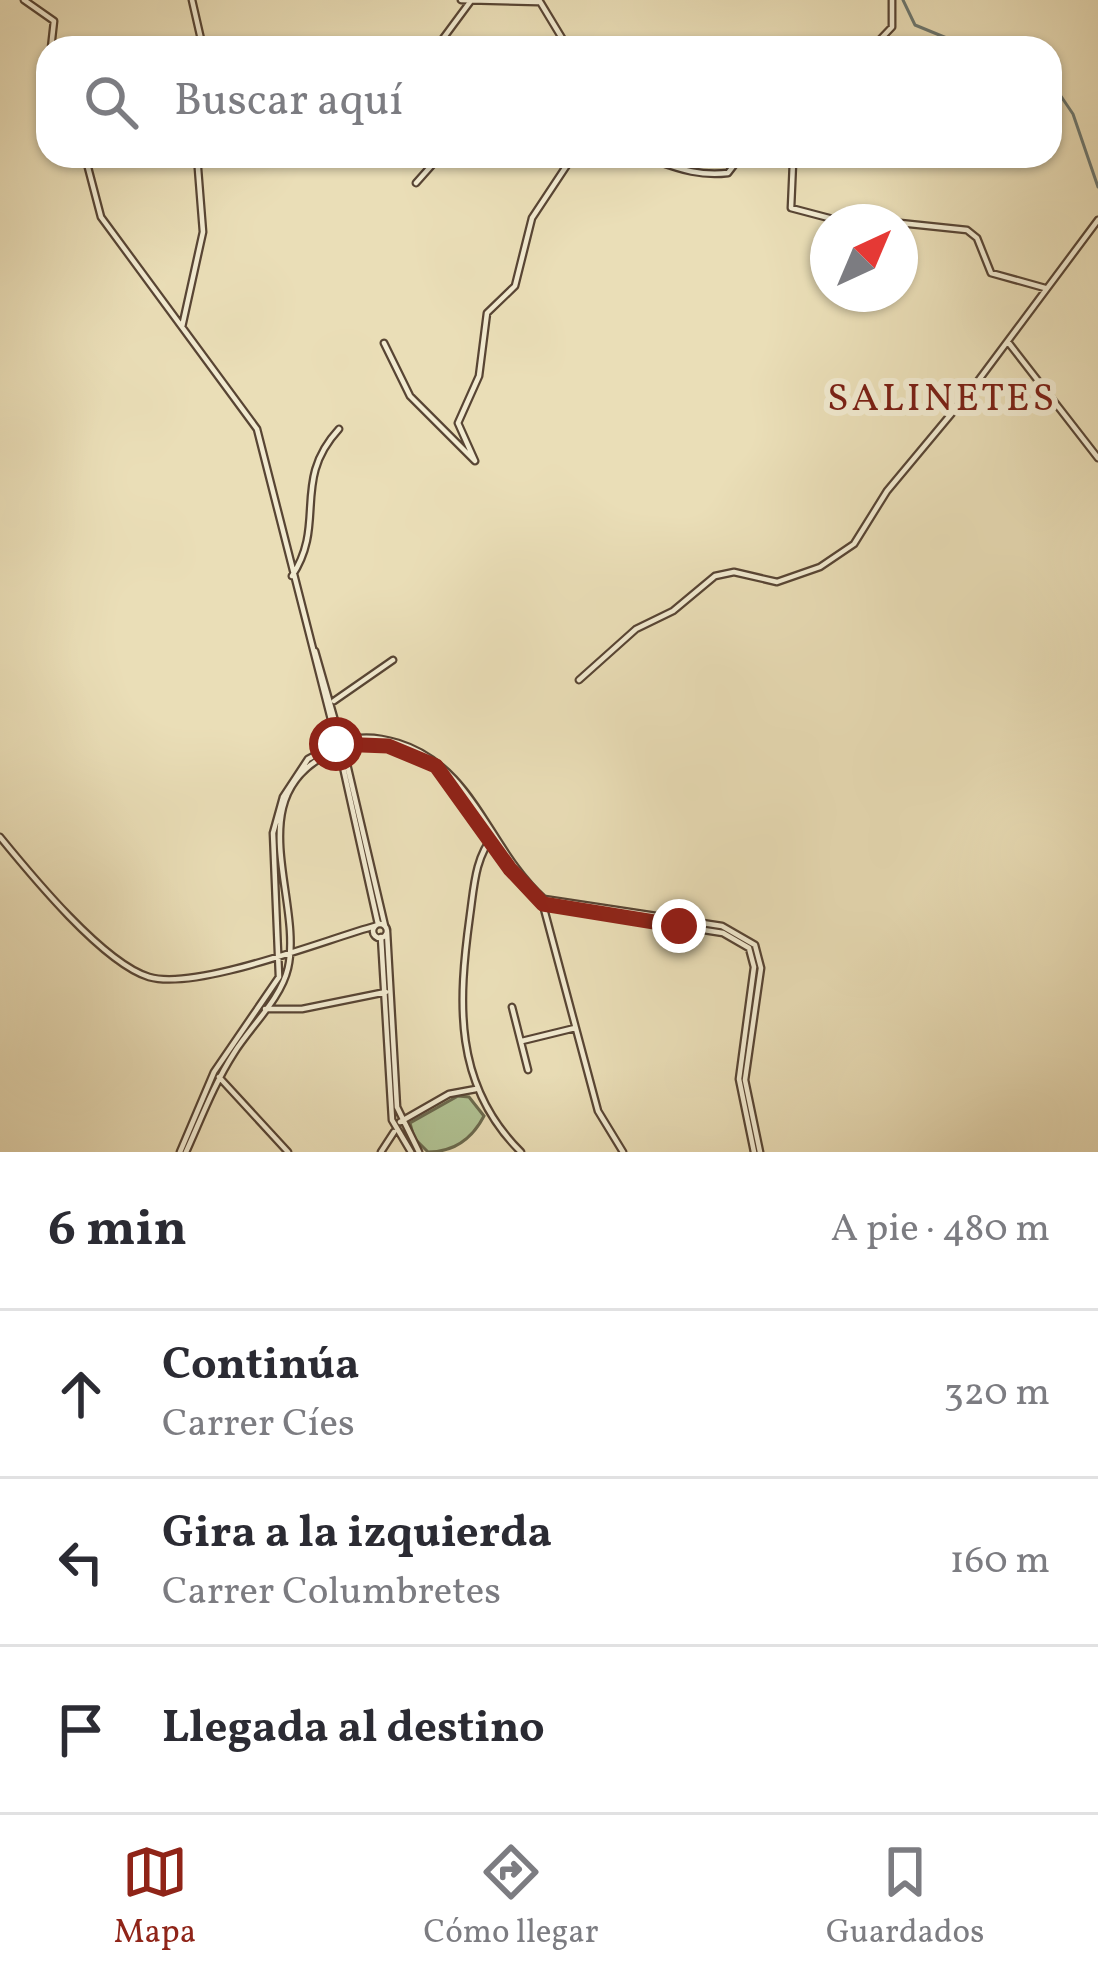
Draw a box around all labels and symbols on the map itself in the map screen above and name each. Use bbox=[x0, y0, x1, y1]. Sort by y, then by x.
north arrow bbox=[810, 204, 918, 312]
district label: SALINETES bbox=[827, 373, 1057, 427]
route start bbox=[309, 717, 363, 771]
route end bbox=[652, 899, 706, 953]

